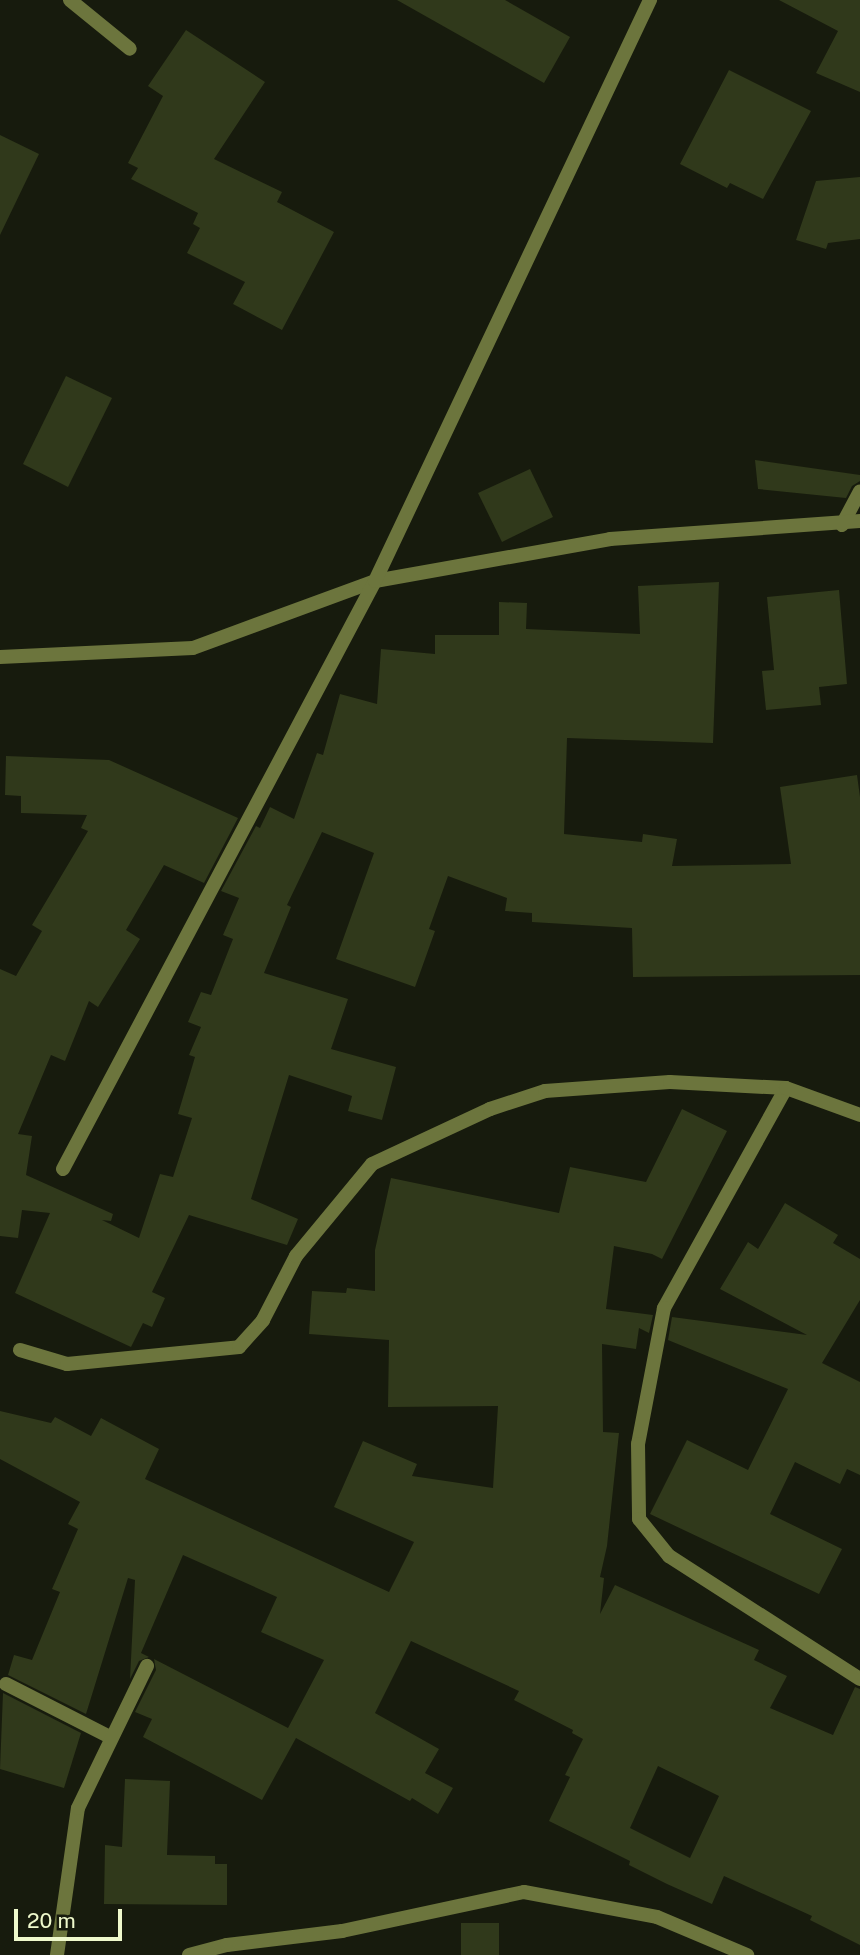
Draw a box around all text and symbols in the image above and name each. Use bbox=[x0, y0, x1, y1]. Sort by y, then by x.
scale bar bbox=[18, 1896, 126, 1940]
text: 20 m bbox=[27, 1908, 76, 1933]

